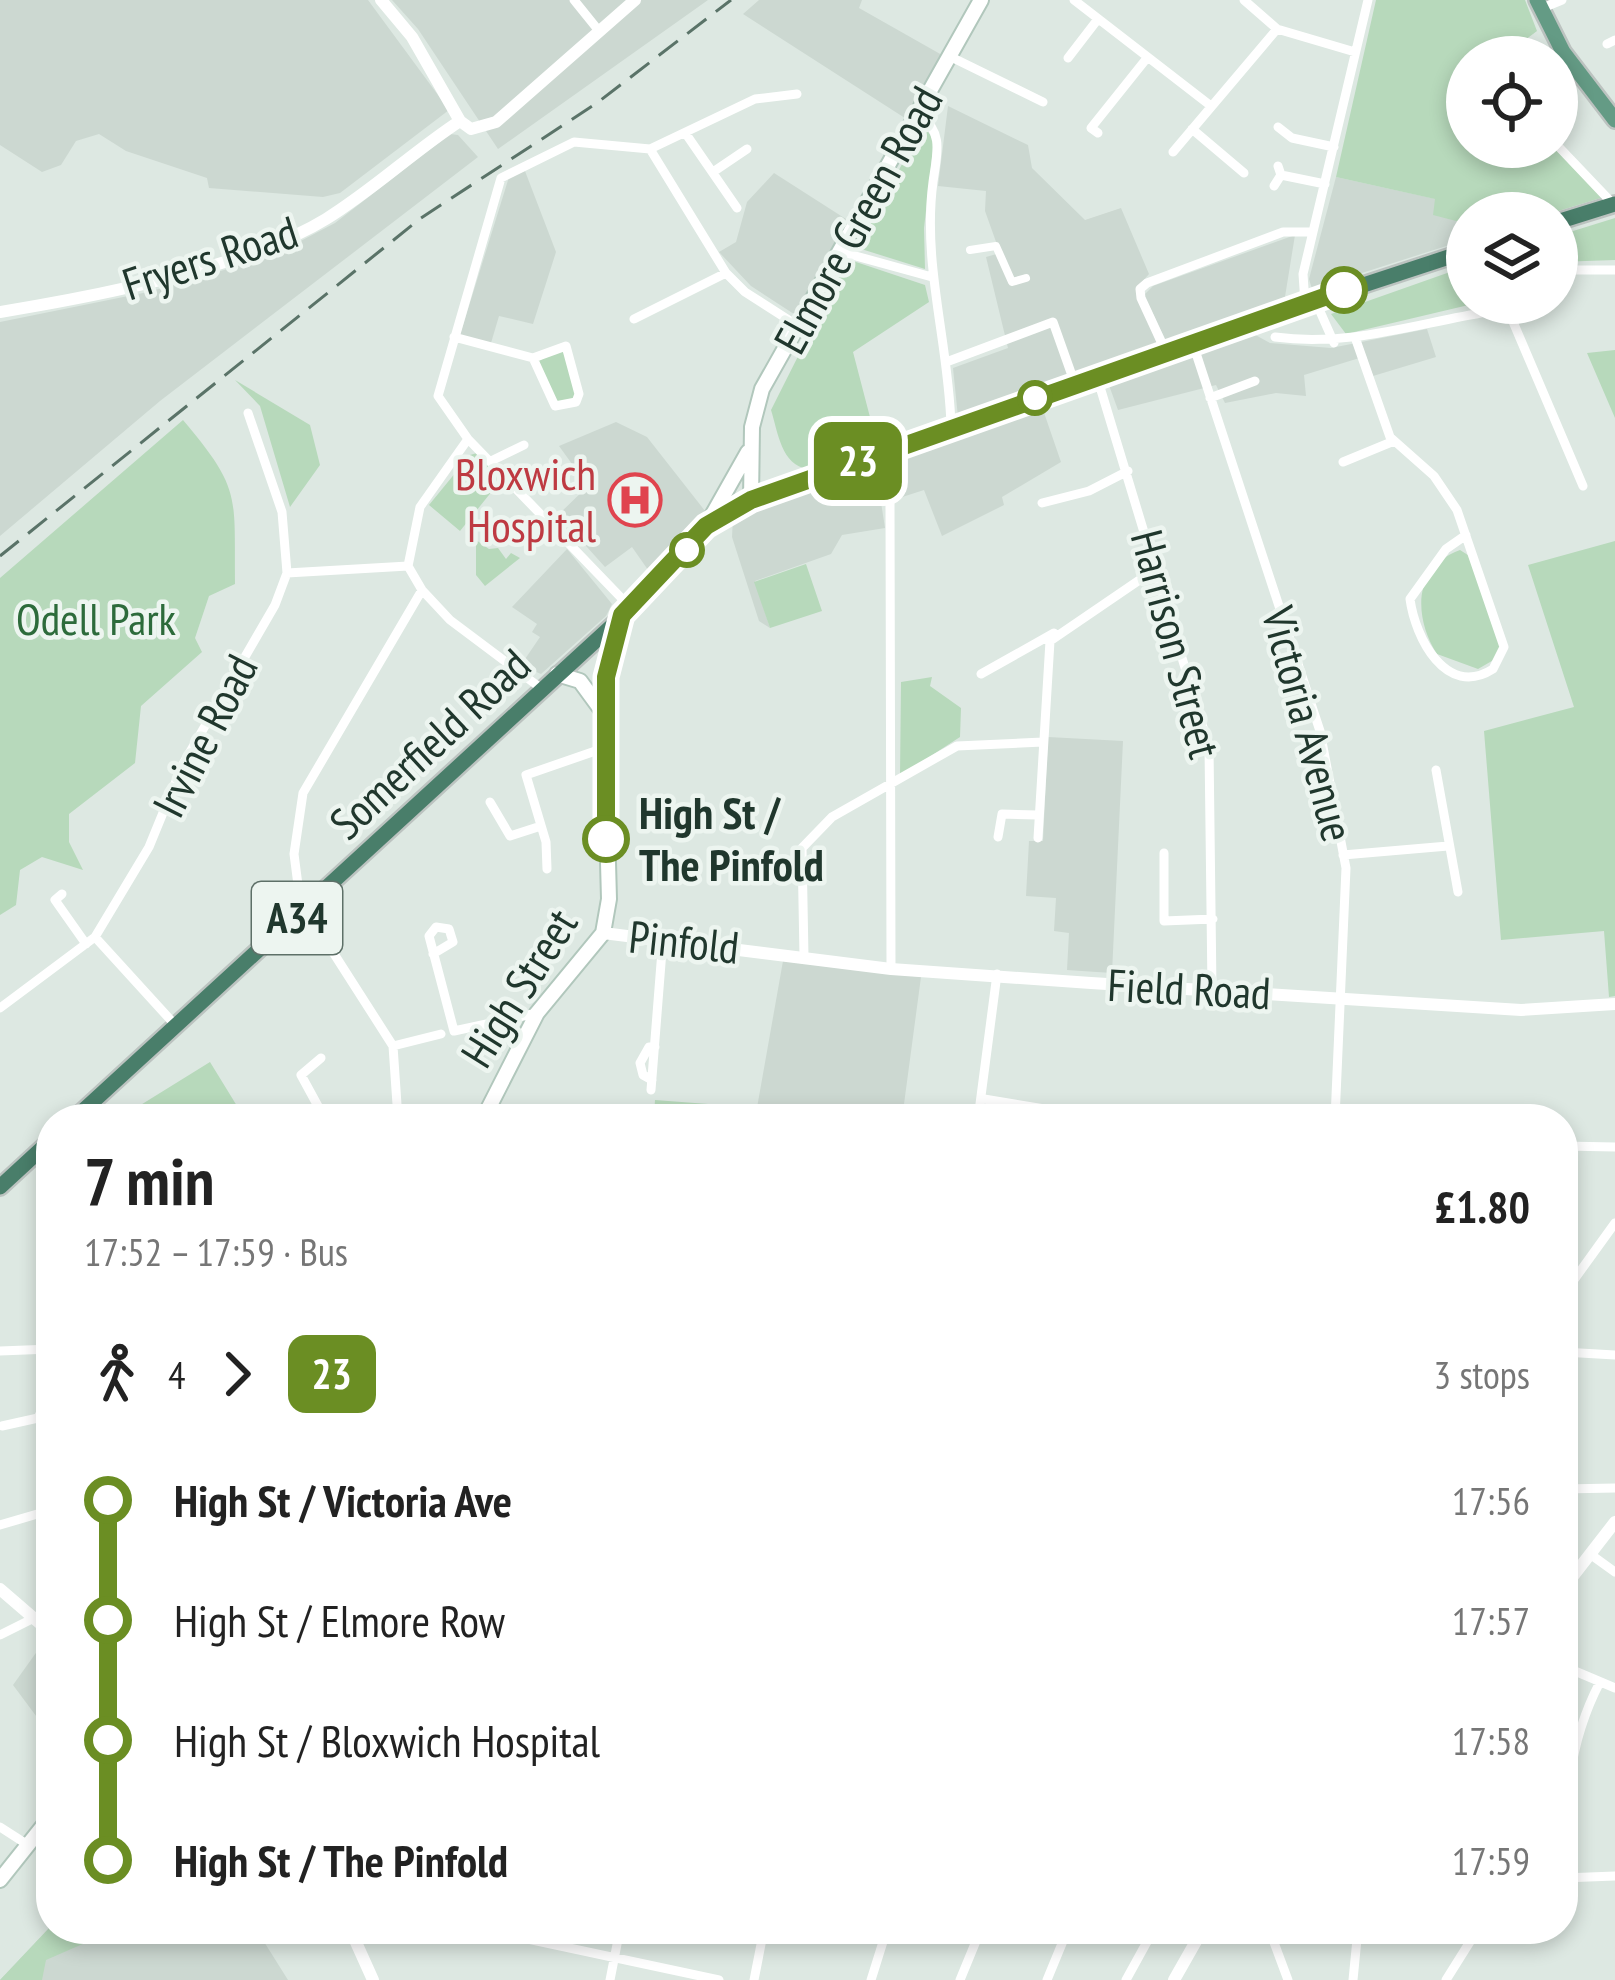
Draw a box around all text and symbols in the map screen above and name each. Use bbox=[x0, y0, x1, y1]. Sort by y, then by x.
map controls bbox=[1446, 36, 1578, 324]
button: locate bbox=[1446, 36, 1578, 168]
street label: Elmore Green Road bbox=[760, 76, 954, 363]
button: layers bbox=[1446, 192, 1578, 324]
street label: Fryers Road bbox=[115, 202, 304, 312]
unlabelled marker bbox=[1322, 268, 1366, 312]
unlabelled marker bbox=[1019, 382, 1051, 414]
line badge: 23 bbox=[804, 422, 912, 500]
text: 23 bbox=[838, 433, 878, 488]
place label: Bloxwich Hospital bbox=[455, 444, 597, 554]
hospital icon: Bloxwich Hospital bbox=[607, 472, 663, 528]
street label: Harrison Street bbox=[1119, 523, 1235, 765]
unlabelled marker bbox=[671, 534, 703, 566]
park label: Odell Park bbox=[16, 589, 177, 647]
street label: Victoria Avenue bbox=[1250, 599, 1368, 847]
street label: Somerfield Road bbox=[317, 636, 542, 851]
street label: Irvine Road bbox=[139, 645, 270, 827]
place label: High St / The Pinfold bbox=[639, 783, 824, 893]
marker: High St / The Pinfold bbox=[584, 817, 628, 861]
road number: A34 bbox=[252, 882, 342, 954]
street label: High Street bbox=[447, 897, 590, 1077]
street label: Pinfold bbox=[626, 906, 742, 976]
street label: Field Road bbox=[1106, 955, 1272, 1021]
text: 7 min bbox=[84, 1138, 214, 1223]
text: £1.80 bbox=[1434, 1177, 1530, 1235]
text: 17:52 – 17:59 · Bus bbox=[84, 1226, 348, 1277]
icon: walk bbox=[84, 1341, 150, 1407]
icon: forward bbox=[204, 1341, 270, 1407]
text: 23 bbox=[312, 1346, 352, 1401]
text: 4 bbox=[168, 1349, 186, 1400]
text: 3 stops bbox=[1434, 1349, 1530, 1400]
text: High St / Victoria Ave bbox=[174, 1471, 512, 1529]
text: 17:56 bbox=[1452, 1475, 1530, 1526]
text: High St / Elmore Row bbox=[174, 1591, 505, 1649]
text: 17:57 bbox=[1452, 1595, 1530, 1646]
text: High St / Bloxwich Hospital bbox=[174, 1711, 600, 1769]
text: 17:58 bbox=[1452, 1715, 1530, 1766]
text: High St / The Pinfold bbox=[174, 1831, 508, 1889]
text: 17:59 bbox=[1452, 1835, 1530, 1886]

